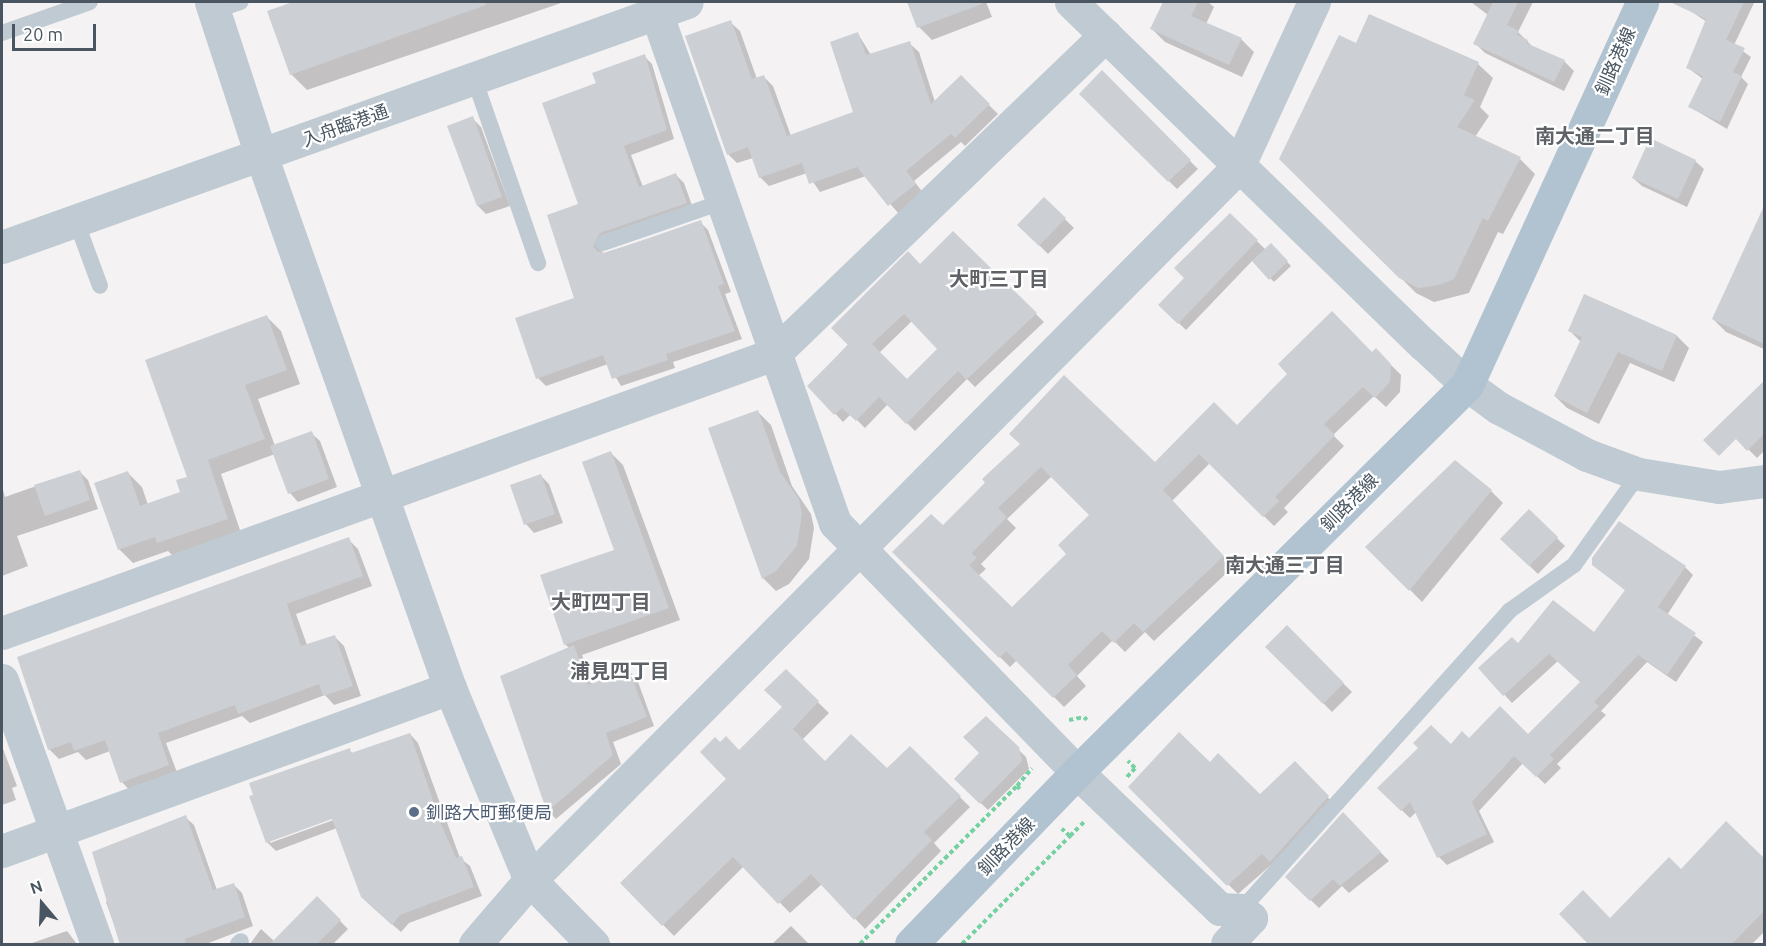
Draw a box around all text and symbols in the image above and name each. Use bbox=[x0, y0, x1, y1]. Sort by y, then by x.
scale bar bbox=[15, 12, 99, 50]
text: 20 m bbox=[23, 24, 63, 44]
street label: 釧路港線 bbox=[1590, 24, 1640, 98]
street label: 入舟臨港通 bbox=[299, 99, 391, 151]
district label: 南大通二丁目 bbox=[1535, 123, 1655, 147]
district label: 大町三丁目 bbox=[949, 266, 1049, 290]
street label: 釧路港線 bbox=[1316, 469, 1382, 535]
district label: 南大通三丁目 bbox=[1225, 552, 1345, 576]
district label: 大町四丁目 bbox=[551, 589, 651, 613]
district label: 浦見四丁目 bbox=[570, 658, 670, 682]
place label: 釧路大町郵便局 bbox=[426, 801, 552, 823]
marker: 釧路大町郵便局 bbox=[407, 805, 421, 819]
street label: 釧路港線 bbox=[973, 813, 1039, 879]
north arrow bbox=[12, 874, 72, 934]
text: N bbox=[28, 877, 45, 897]

